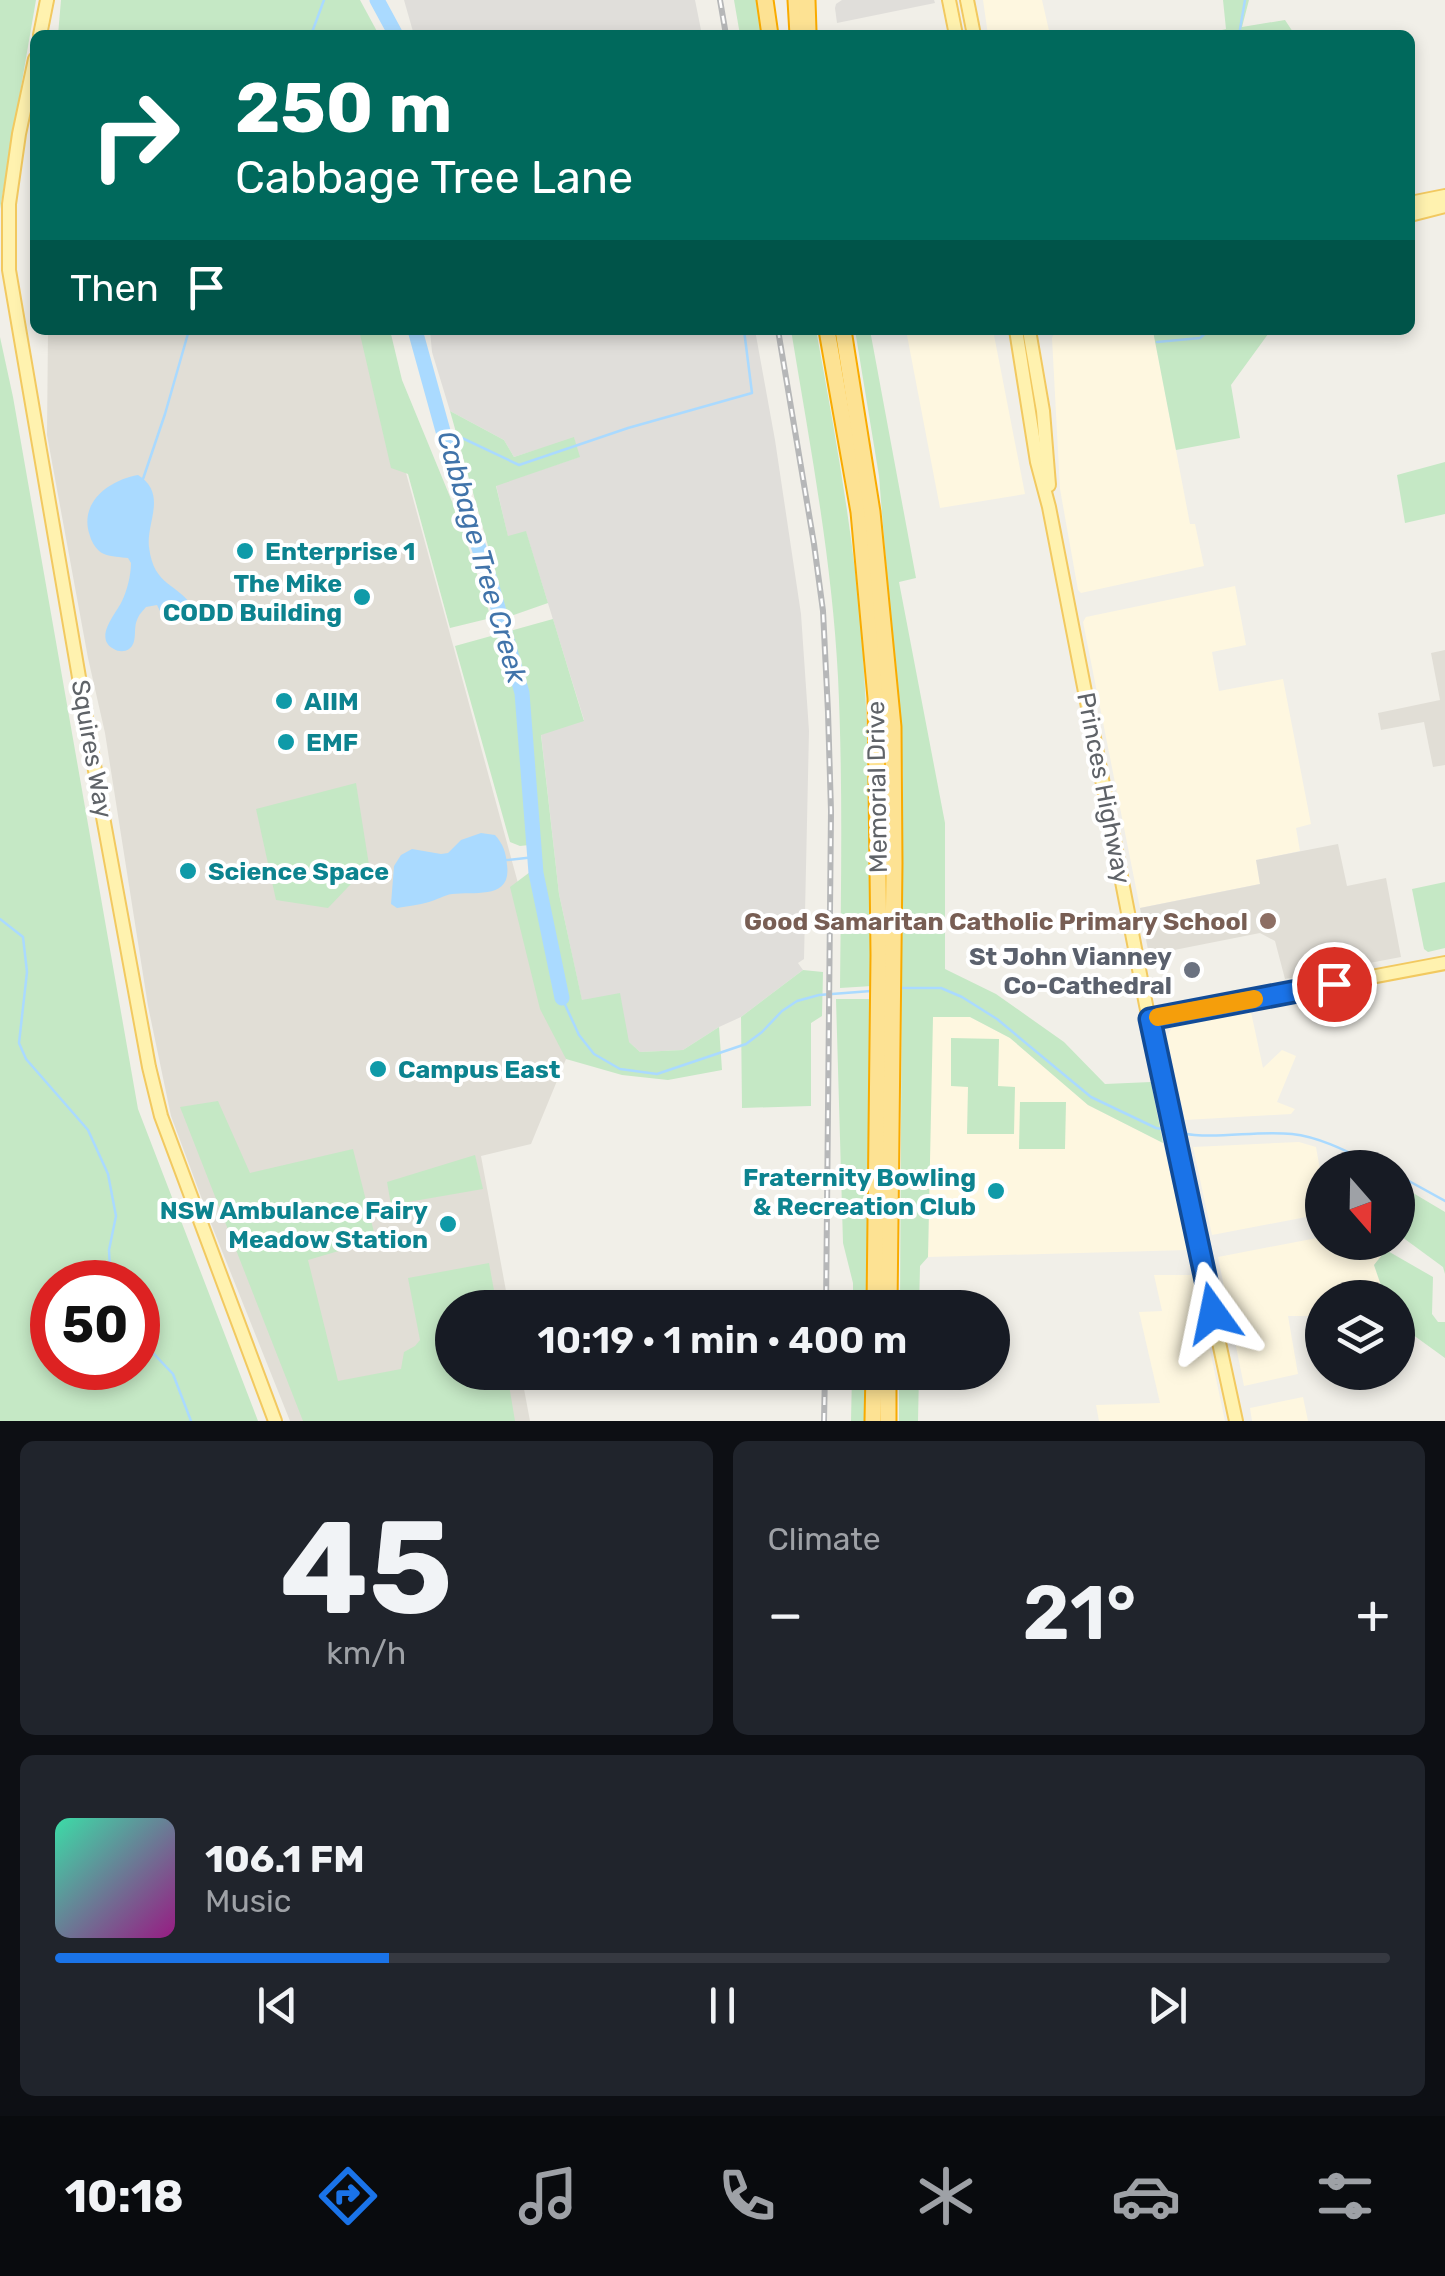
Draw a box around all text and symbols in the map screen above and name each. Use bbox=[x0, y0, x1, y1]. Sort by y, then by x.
text: 250 m bbox=[235, 67, 452, 150]
icon: right bbox=[70, 70, 200, 200]
text: Cabbage Tree Lane bbox=[235, 151, 633, 204]
icon: arrive bbox=[179, 260, 234, 315]
text: Then bbox=[70, 265, 159, 311]
water label: Cabbage Tree Creek bbox=[430, 427, 534, 688]
place label: Enterprise 1 bbox=[265, 537, 416, 566]
marker: Enterprise 1 bbox=[234, 540, 256, 562]
place label: The Mike CODD Building bbox=[163, 569, 342, 627]
marker: The Mike CODD Building bbox=[351, 586, 373, 608]
street label: Squires Way bbox=[66, 678, 118, 821]
place label: AIIM bbox=[304, 687, 359, 716]
marker: AIIM bbox=[273, 690, 295, 712]
street label: Princes Highway bbox=[1071, 690, 1137, 886]
street label: Memorial Drive bbox=[861, 701, 893, 873]
place label: EMF bbox=[306, 728, 358, 757]
marker: EMF bbox=[275, 731, 297, 753]
place label: Science Space bbox=[208, 857, 389, 886]
marker: Science Space bbox=[177, 860, 199, 882]
place label: Good Samaritan Catholic Primary School bbox=[744, 907, 1248, 936]
marker: Good Samaritan Catholic Primary School bbox=[1257, 910, 1279, 932]
place label: St John Vianney Co-Cathedral bbox=[969, 942, 1172, 1000]
pin bbox=[1292, 942, 1377, 1027]
icon: arrive bbox=[1307, 957, 1362, 1012]
marker: St John Vianney Co-Cathedral bbox=[1181, 959, 1203, 981]
place label: Campus East bbox=[398, 1055, 561, 1084]
marker: Campus East bbox=[367, 1058, 389, 1080]
north arrow bbox=[1305, 1150, 1415, 1260]
map controls bbox=[1305, 1150, 1415, 1390]
place label: Fraternity Bowling & Recreation Club bbox=[743, 1163, 976, 1221]
marker: Fraternity Bowling & Recreation Club bbox=[985, 1180, 1007, 1202]
place label: NSW Ambulance Fairy Meadow Station bbox=[160, 1196, 428, 1254]
marker: NSW Ambulance Fairy Meadow Station bbox=[437, 1213, 459, 1235]
speed limit sign: 50 bbox=[30, 1260, 160, 1390]
position arrow bbox=[1161, 1261, 1265, 1365]
button: layers bbox=[1305, 1280, 1415, 1390]
text: 10:19 · 1 min · 400 m bbox=[538, 1317, 907, 1363]
text: 45 bbox=[280, 1491, 453, 1646]
text: Climate bbox=[768, 1520, 881, 1558]
text: 21° bbox=[1023, 1569, 1136, 1658]
text: − bbox=[768, 1582, 803, 1647]
text: + bbox=[1356, 1582, 1390, 1647]
text: km/h bbox=[326, 1634, 406, 1672]
text: 106.1 FM bbox=[205, 1836, 365, 1882]
text: Music bbox=[205, 1882, 291, 1920]
icon: previous bbox=[250, 1978, 305, 2033]
icon: pause bbox=[695, 1978, 750, 2033]
icon: next bbox=[1140, 1978, 1195, 2033]
icon: directions bbox=[313, 2161, 383, 2231]
icon: music bbox=[513, 2161, 583, 2231]
icon: phone bbox=[712, 2161, 782, 2231]
icon: climate bbox=[911, 2161, 981, 2231]
icon: car bbox=[1111, 2161, 1181, 2231]
icon: filters bbox=[1310, 2161, 1380, 2231]
text: 10:18 bbox=[65, 2170, 184, 2223]

